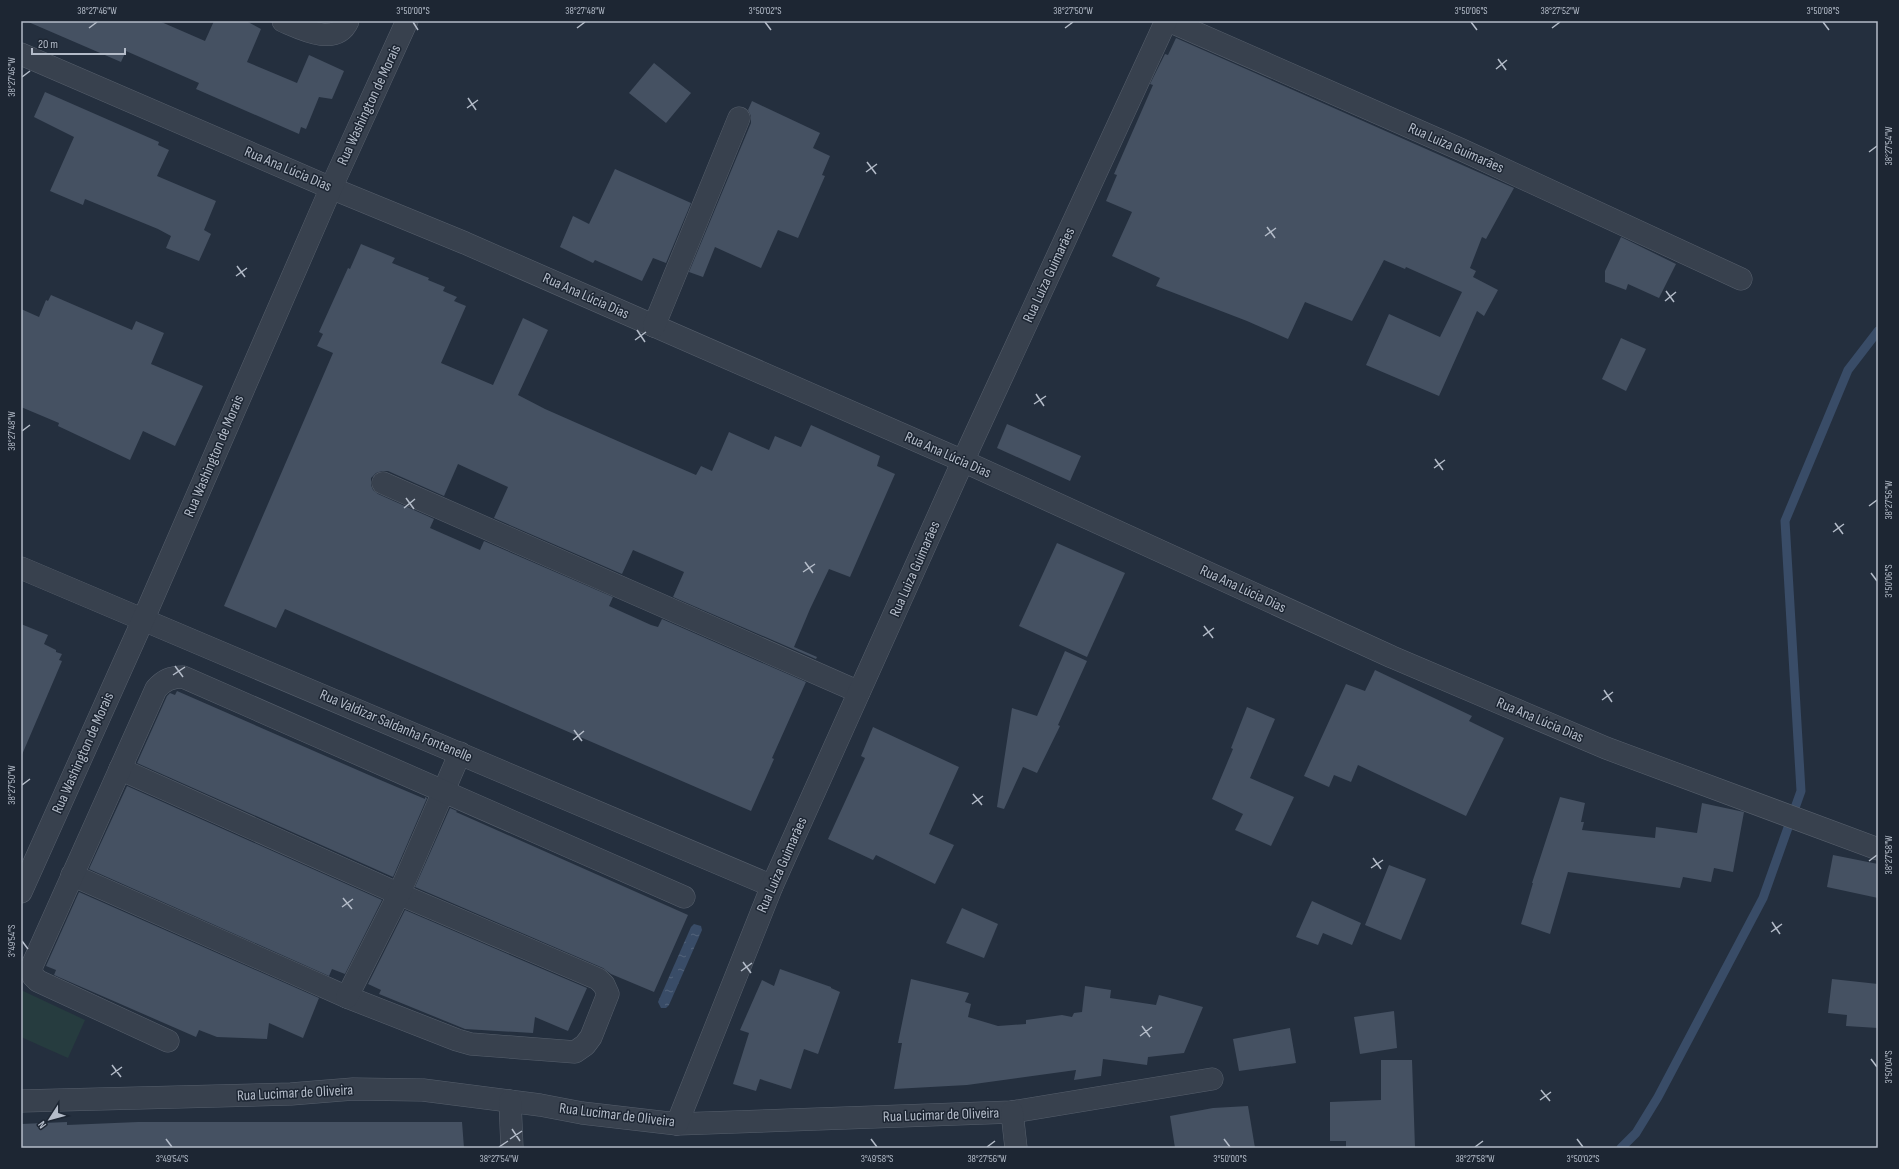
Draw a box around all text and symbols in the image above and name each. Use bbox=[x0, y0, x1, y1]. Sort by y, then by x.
text: 38°27'46"W bbox=[77, 5, 117, 17]
text: 3°50'00"S bbox=[396, 5, 430, 17]
text: 38°27'48"W bbox=[565, 5, 605, 17]
text: 3°50'02"S bbox=[749, 5, 782, 17]
text: 38°27'50"W bbox=[1053, 5, 1093, 17]
text: 3°50'06"S bbox=[1454, 5, 1488, 17]
text: 38°27'52"W bbox=[1541, 5, 1580, 17]
text: 3°50'08"S bbox=[1806, 5, 1840, 17]
scale bar bbox=[32, 30, 125, 56]
text: 20 m bbox=[38, 37, 58, 52]
street label: Rua Washington de Morais bbox=[333, 42, 405, 168]
text: 38°27'46"W bbox=[6, 57, 18, 97]
street label: Rua Luiza Guimarães bbox=[1405, 118, 1507, 178]
text: 38°27'54"W bbox=[1883, 126, 1895, 166]
street label: Rua Ana Lúcia Dias bbox=[242, 142, 334, 196]
street label: Rua Luiza Guimarães bbox=[1019, 224, 1079, 326]
street label: Rua Ana Lúcia Dias bbox=[540, 268, 632, 324]
street label: Rua Washington de Morais bbox=[180, 392, 248, 520]
text: 38°27'48"W bbox=[6, 411, 18, 451]
street label: Rua Ana Lúcia Dias bbox=[902, 427, 994, 483]
text: 38°27'56"W bbox=[1883, 480, 1895, 520]
street label: Rua Luiza Guimarães bbox=[885, 518, 945, 620]
street label: Rua Ana Lúcia Dias bbox=[1197, 561, 1289, 617]
text: 3°50'06"S bbox=[1883, 564, 1895, 598]
street label: Rua Valdizar Saldanha Fontenelle bbox=[317, 685, 475, 767]
street label: Rua Washington de Morais bbox=[48, 689, 118, 817]
street label: Rua Ana Lúcia Dias bbox=[1494, 693, 1586, 747]
text: 38°27'50"W bbox=[6, 765, 18, 805]
street label: Rua Luiza Guimarães bbox=[752, 814, 812, 916]
text: 38°27'58"W bbox=[1883, 835, 1895, 875]
text: 3°49'54"S bbox=[6, 925, 18, 957]
text: 3°50'04"S bbox=[1883, 1050, 1895, 1084]
street label: Rua Lucimar de Oliveira bbox=[236, 1080, 354, 1106]
street label: Rua Lucimar de Oliveira bbox=[558, 1098, 676, 1132]
north arrow bbox=[30, 1099, 70, 1139]
street label: Rua Lucimar de Oliveira bbox=[883, 1103, 1000, 1127]
text: N bbox=[35, 1118, 49, 1131]
text: 3°49'54"S bbox=[156, 1153, 188, 1165]
text: 38°27'54"W bbox=[479, 1153, 519, 1165]
text: 3°49'58"S bbox=[861, 1153, 893, 1165]
text: 38°27'56"W bbox=[967, 1153, 1007, 1165]
text: 3°50'00"S bbox=[1213, 1153, 1247, 1165]
text: 38°27'58"W bbox=[1455, 1153, 1495, 1165]
text: 3°50'02"S bbox=[1567, 1153, 1600, 1165]

